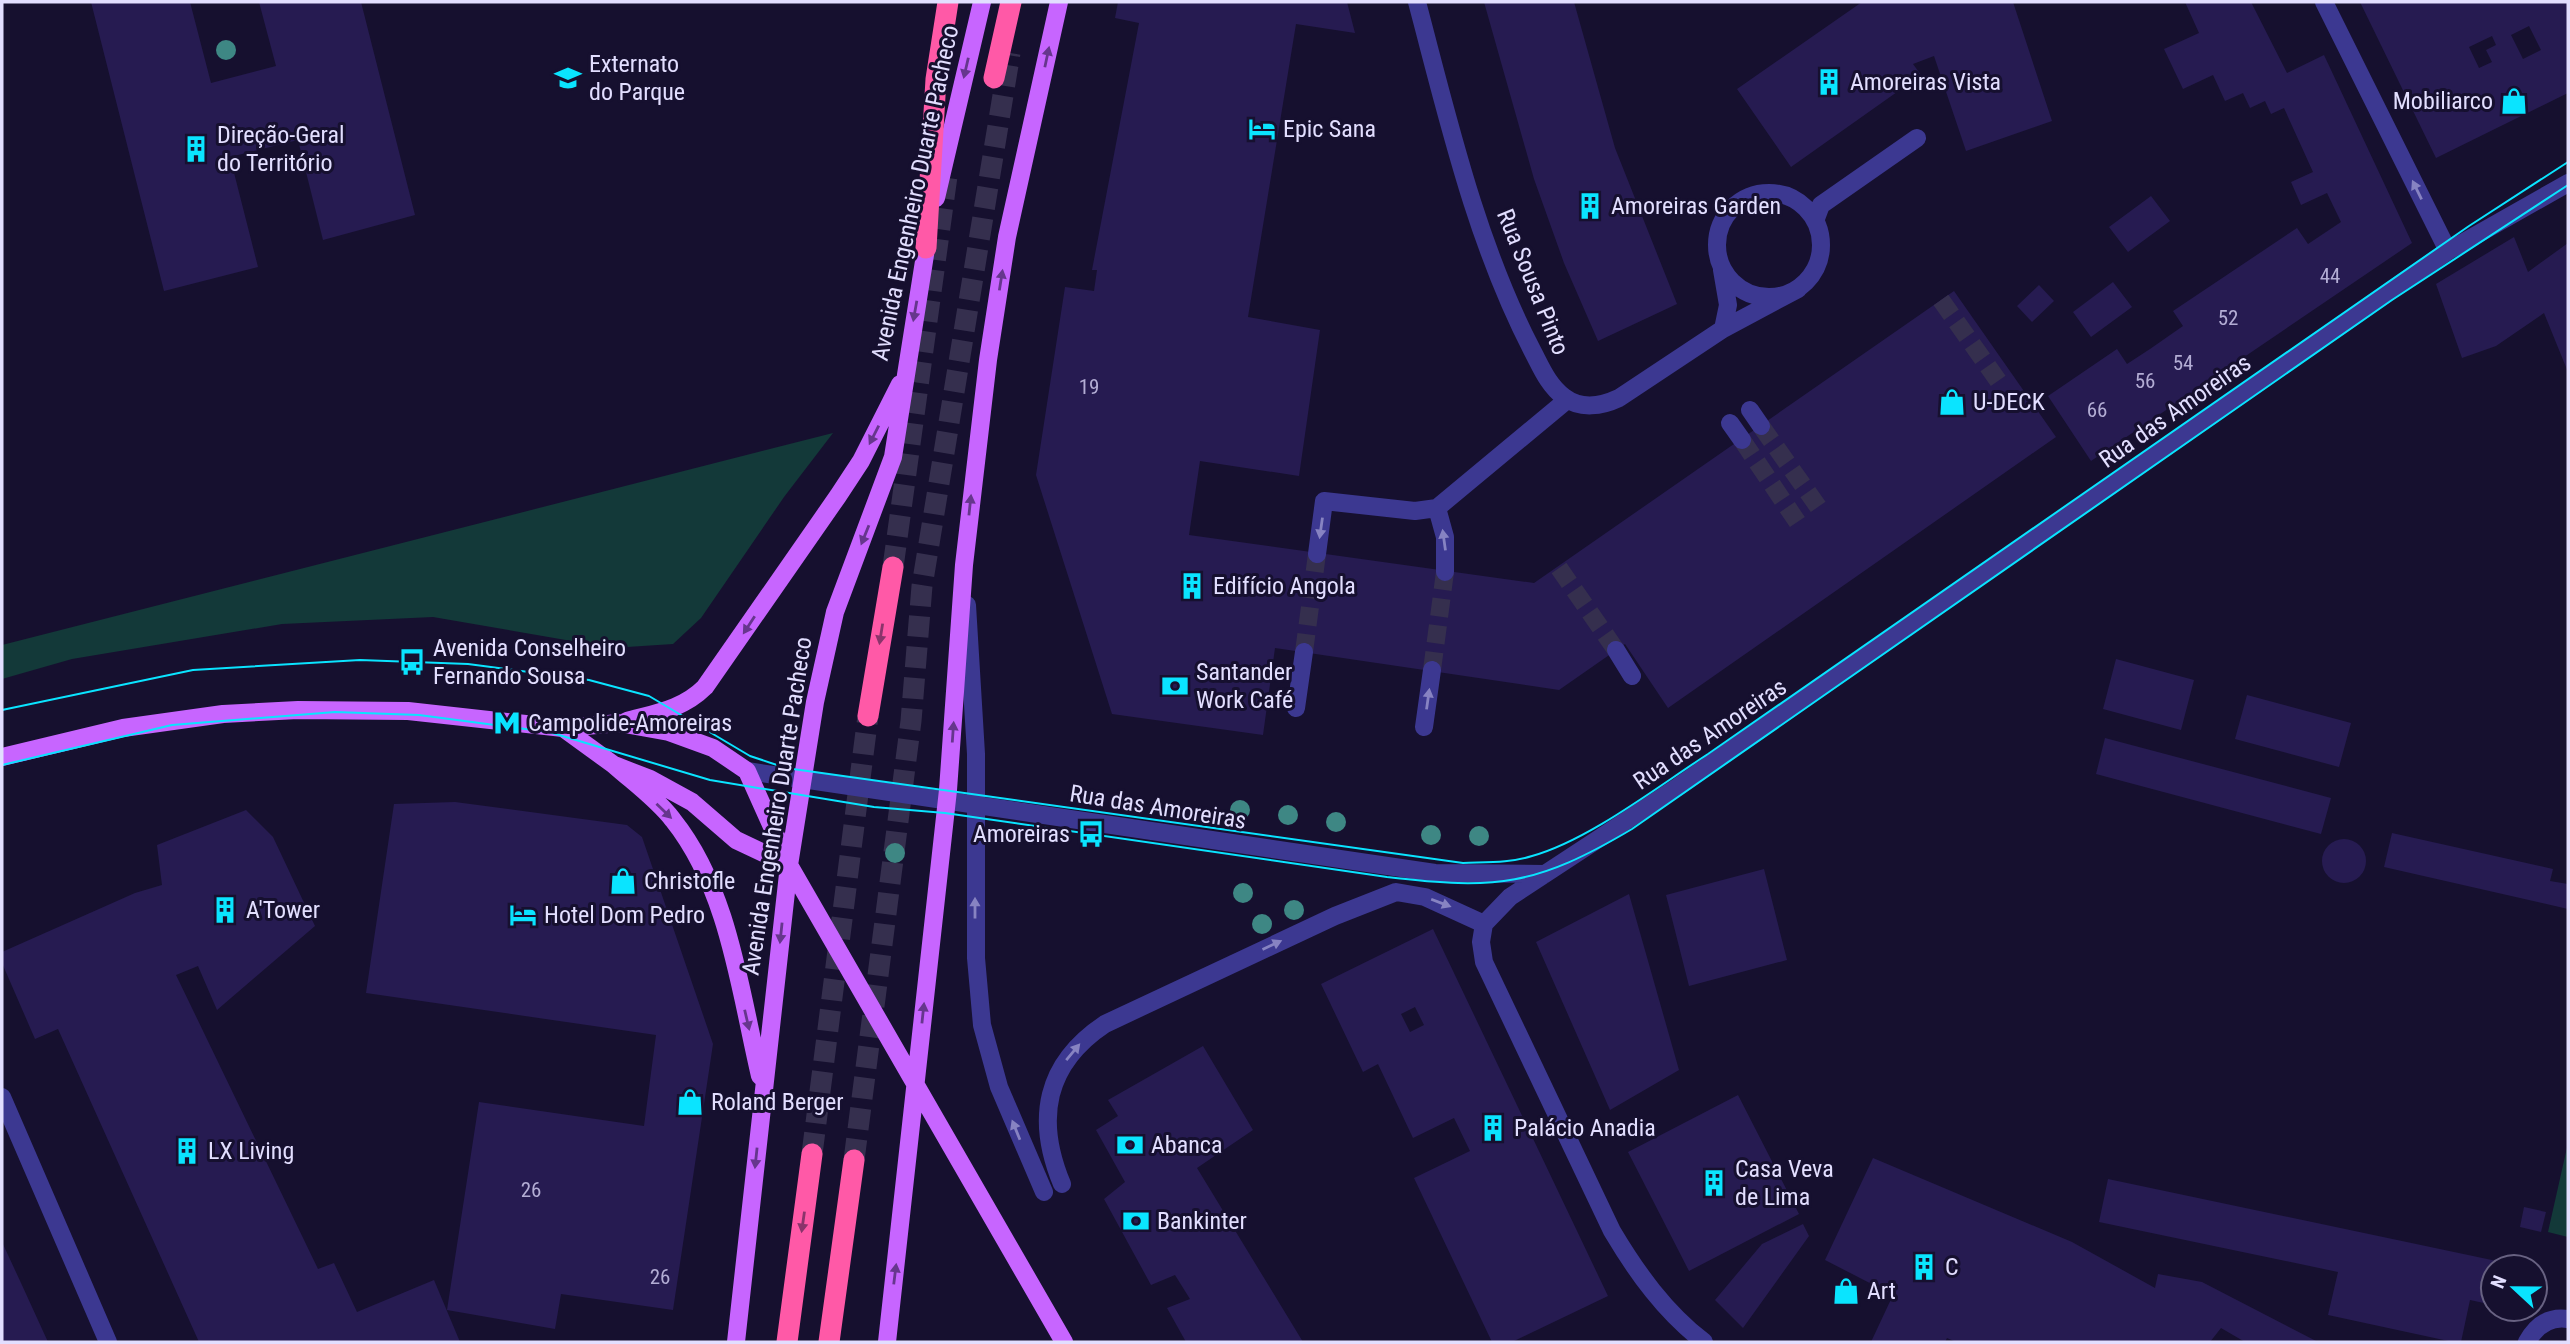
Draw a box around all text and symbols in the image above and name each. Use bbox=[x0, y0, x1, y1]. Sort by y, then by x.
street label: Avenida Engenheiro Duarte Pacheco bbox=[866, 23, 964, 363]
one-way arrow bbox=[1041, 46, 1052, 68]
place label: Externato do Parque bbox=[589, 50, 685, 106]
one-way arrow bbox=[960, 57, 971, 79]
school or university icon: Externato do Parque bbox=[553, 63, 583, 93]
building icon: Amoreiras Vista bbox=[1814, 67, 1844, 97]
place label: Amoreiras Vista bbox=[1850, 68, 2001, 96]
shop icon: Mobiliarco bbox=[2499, 86, 2529, 116]
place label: Mobiliarco bbox=[2393, 87, 2493, 115]
hotel icon: Epic Sana bbox=[1247, 114, 1277, 144]
place label: Epic Sana bbox=[1283, 115, 1376, 143]
place label: Direção-Geral do Território bbox=[217, 121, 344, 177]
building icon: Direção-Geral do Território bbox=[181, 134, 211, 164]
one-way arrow bbox=[2412, 180, 2423, 200]
building icon: Amoreiras Garden bbox=[1575, 191, 1605, 221]
place label: Amoreiras Garden bbox=[1611, 192, 1781, 220]
street label: Rua Sousa Pinto bbox=[1491, 205, 1575, 359]
house number: 44 bbox=[2320, 264, 2340, 288]
one-way arrow bbox=[995, 269, 1006, 291]
one-way arrow bbox=[909, 300, 920, 322]
house number: 52 bbox=[2218, 306, 2238, 330]
street label: Rua das Amoreiras bbox=[2094, 348, 2256, 474]
house number: 54 bbox=[2173, 351, 2193, 375]
house number: 56 bbox=[2135, 369, 2155, 393]
house number: 19 bbox=[1079, 375, 1099, 399]
shop icon: U-DECK bbox=[1937, 387, 1967, 417]
place label: U-DECK bbox=[1973, 388, 2045, 416]
house number: 66 bbox=[2087, 398, 2107, 422]
one-way arrow bbox=[868, 426, 880, 446]
one-way arrow bbox=[965, 494, 976, 516]
one-way arrow bbox=[1315, 517, 1326, 539]
one-way arrow bbox=[860, 525, 871, 546]
one-way arrow bbox=[1438, 529, 1449, 551]
building icon: Edifício Angola bbox=[1177, 571, 1207, 601]
place label: Edifício Angola bbox=[1213, 572, 1356, 600]
one-way arrow bbox=[743, 616, 756, 635]
one-way arrow bbox=[875, 623, 886, 645]
place label: Avenida Conselheiro Fernando Sousa bbox=[433, 634, 626, 690]
street label: Avenida Engenheiro Duarte Pacheco bbox=[736, 635, 818, 977]
bus stop icon: Avenida Conselheiro Fernando Sousa bbox=[397, 647, 427, 677]
place label: Santander Work Café bbox=[1196, 658, 1293, 714]
bank icon: Santander Work Café bbox=[1160, 671, 1190, 701]
street label: Rua das Amoreiras bbox=[1628, 673, 1792, 795]
one-way arrow bbox=[1423, 688, 1434, 710]
metro station icon: Campolide-Amoreiras bbox=[492, 708, 522, 738]
place label: Campolide-Amoreiras bbox=[528, 709, 732, 737]
one-way arrow bbox=[948, 721, 959, 743]
street label: Rua das Amoreiras bbox=[1068, 779, 1248, 835]
one-way arrow bbox=[655, 803, 672, 819]
bus stop icon: Amoreiras bbox=[1076, 819, 1106, 849]
place label: Amoreiras bbox=[973, 820, 1070, 848]
shop icon: Christofle bbox=[608, 866, 638, 896]
place label: Christofle bbox=[644, 867, 735, 895]
building icon: A'Tower bbox=[210, 895, 240, 925]
place label: A'Tower bbox=[246, 896, 320, 924]
one-way arrow bbox=[969, 897, 981, 919]
one-way arrow bbox=[1431, 897, 1452, 908]
hotel icon: Hotel Dom Pedro bbox=[508, 900, 538, 930]
place label: Hotel Dom Pedro bbox=[544, 901, 705, 929]
one-way arrow bbox=[776, 922, 787, 944]
one-way arrow bbox=[1262, 939, 1282, 951]
one-way arrow bbox=[918, 1002, 929, 1024]
one-way arrow bbox=[742, 1009, 753, 1031]
one-way arrow bbox=[1065, 1043, 1080, 1060]
shop icon: Roland Berger bbox=[675, 1087, 705, 1117]
place label: Roland Berger bbox=[711, 1088, 844, 1116]
building icon: Palácio Anadia bbox=[1478, 1113, 1508, 1143]
place label: Palácio Anadia bbox=[1514, 1114, 1656, 1142]
one-way arrow bbox=[1011, 1119, 1022, 1140]
bank icon: Abanca bbox=[1115, 1130, 1145, 1160]
place label: Abanca bbox=[1151, 1131, 1222, 1159]
building icon: LX Living bbox=[172, 1136, 202, 1166]
place label: LX Living bbox=[208, 1137, 294, 1165]
one-way arrow bbox=[751, 1147, 762, 1169]
place label: Casa Veva de Lima bbox=[1735, 1155, 1834, 1211]
building icon: Casa Veva de Lima bbox=[1699, 1168, 1729, 1198]
house number: 26 bbox=[521, 1178, 541, 1202]
bank icon: Bankinter bbox=[1121, 1206, 1151, 1236]
place label: Bankinter bbox=[1157, 1207, 1247, 1235]
one-way arrow bbox=[798, 1211, 809, 1233]
building icon: C bbox=[1909, 1252, 1939, 1282]
place label: C bbox=[1945, 1253, 1959, 1281]
north arrow bbox=[2479, 1253, 2549, 1323]
one-way arrow bbox=[890, 1263, 901, 1285]
house number: 26 bbox=[650, 1265, 670, 1289]
text: N bbox=[2486, 1272, 2512, 1292]
shop icon: Art bbox=[1831, 1276, 1861, 1306]
place label: Art bbox=[1867, 1277, 1896, 1305]

